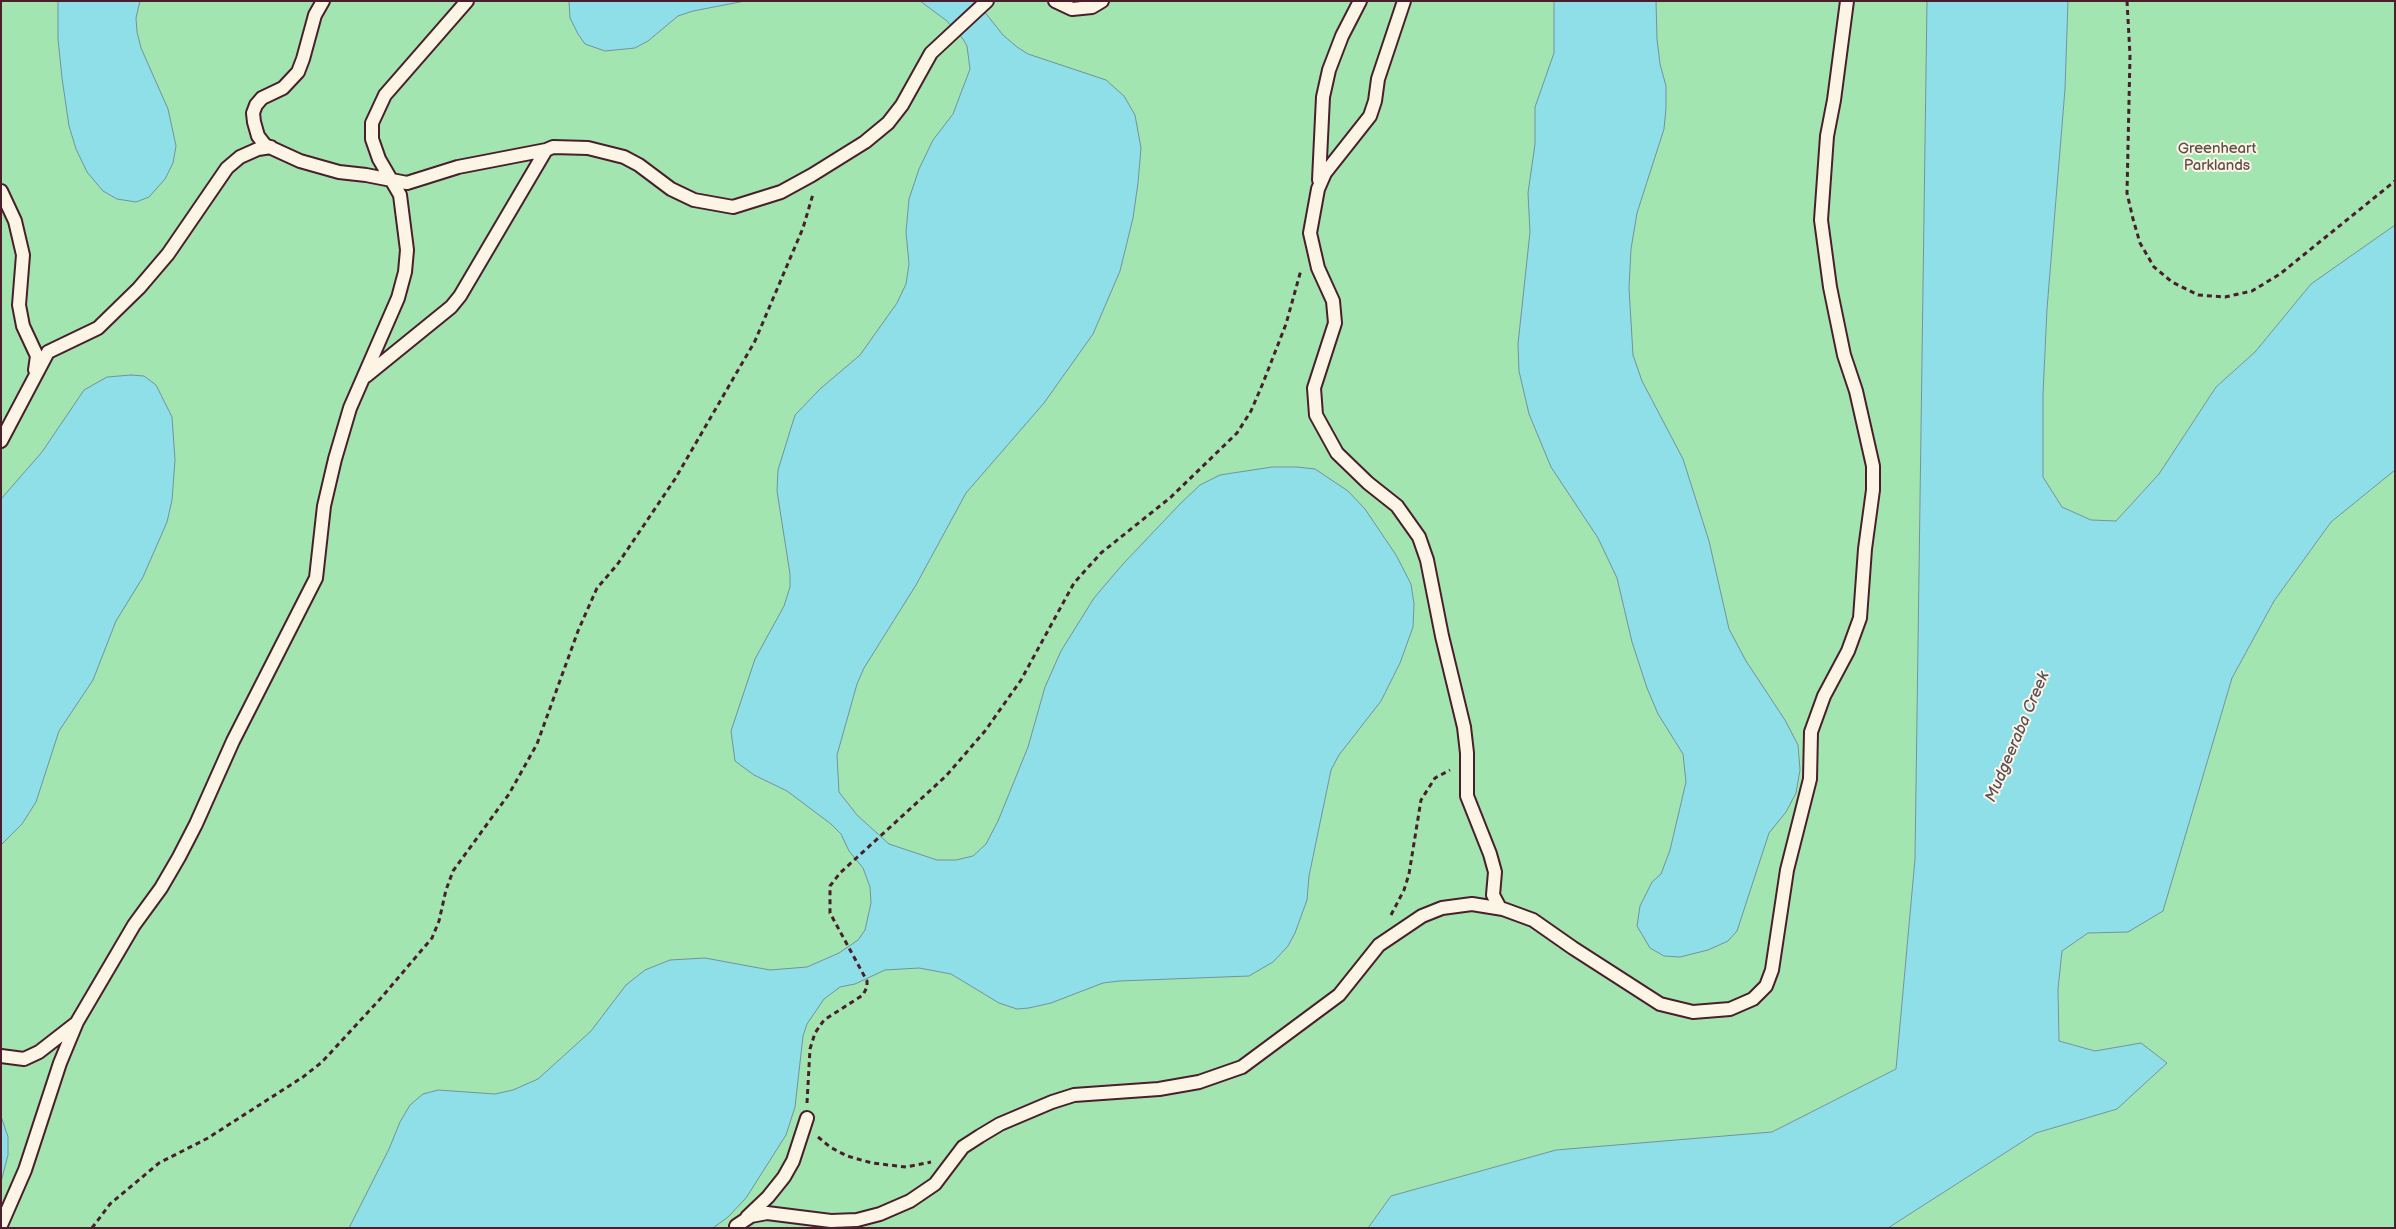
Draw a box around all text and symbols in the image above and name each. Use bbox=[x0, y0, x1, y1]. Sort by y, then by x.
park label: Greenheart Parklands bbox=[2178, 140, 2256, 175]
water label: Mudgeeraba Creek bbox=[1982, 669, 2054, 805]

